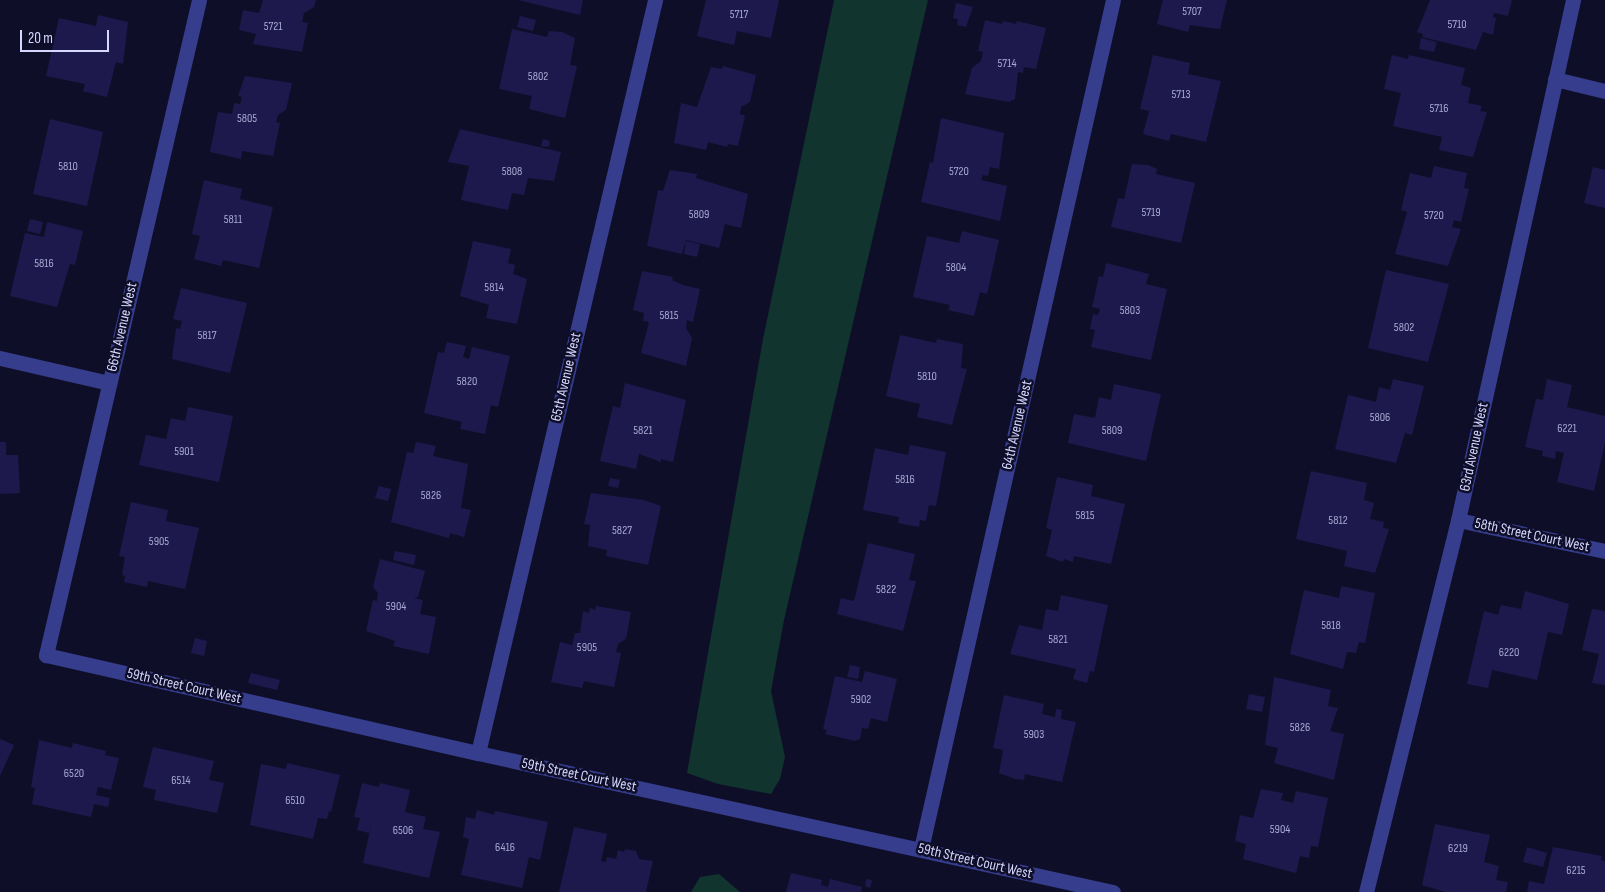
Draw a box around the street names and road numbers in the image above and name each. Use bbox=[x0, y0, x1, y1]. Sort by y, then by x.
street label: 66th Avenue West bbox=[103, 281, 141, 373]
street label: 65th Avenue West bbox=[547, 331, 585, 423]
street label: 64th Avenue West bbox=[998, 379, 1036, 471]
street label: 63rd Avenue West bbox=[1456, 401, 1492, 493]
street label: 58th Street Court West bbox=[1473, 514, 1591, 556]
street label: 59th Street Court West bbox=[125, 664, 243, 708]
street label: 59th Street Court West bbox=[520, 754, 638, 796]
street label: 59th Street Court West bbox=[916, 839, 1034, 883]

